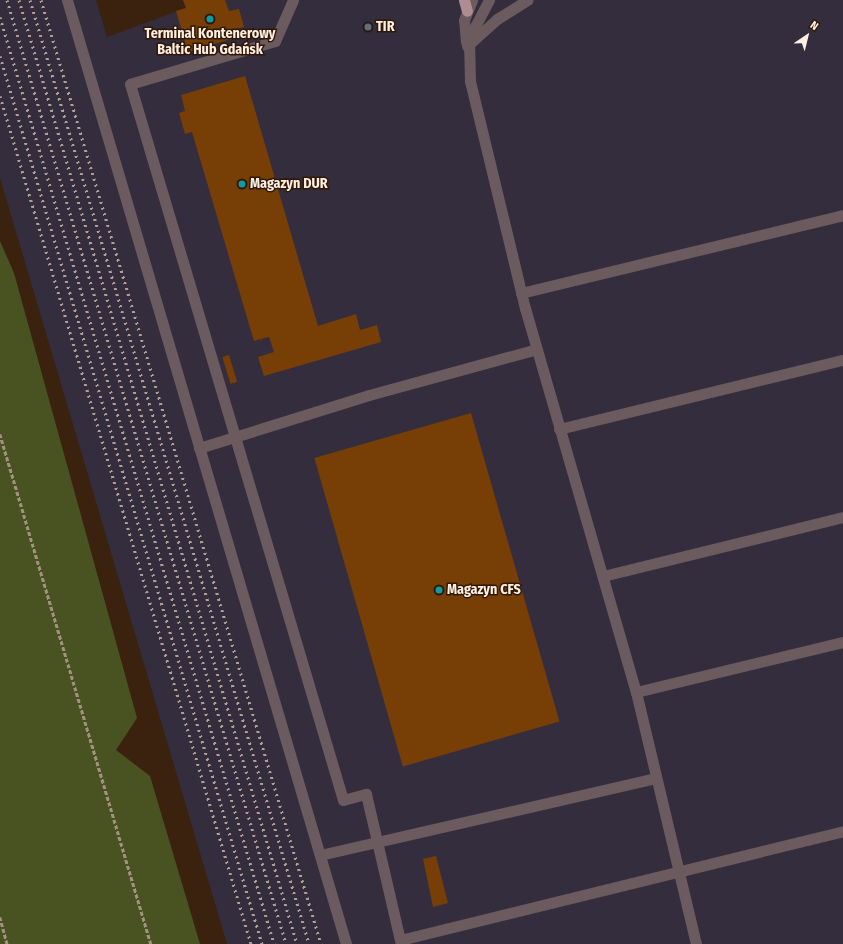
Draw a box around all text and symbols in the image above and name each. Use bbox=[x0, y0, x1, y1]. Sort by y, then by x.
marker: Terminal Kontenerowy Baltic Hub Gdańsk bbox=[205, 14, 215, 24]
north arrow bbox=[787, 16, 827, 56]
place label: TIR bbox=[376, 19, 394, 35]
text: N bbox=[808, 19, 821, 33]
marker: TIR bbox=[363, 22, 373, 32]
place label: Terminal Kontenerowy Baltic Hub Gdańsk bbox=[145, 26, 275, 58]
place label: Magazyn DUR bbox=[250, 176, 328, 192]
marker: Magazyn DUR bbox=[237, 179, 247, 189]
place label: Magazyn CFS bbox=[447, 582, 521, 598]
marker: Magazyn CFS bbox=[434, 585, 444, 595]

